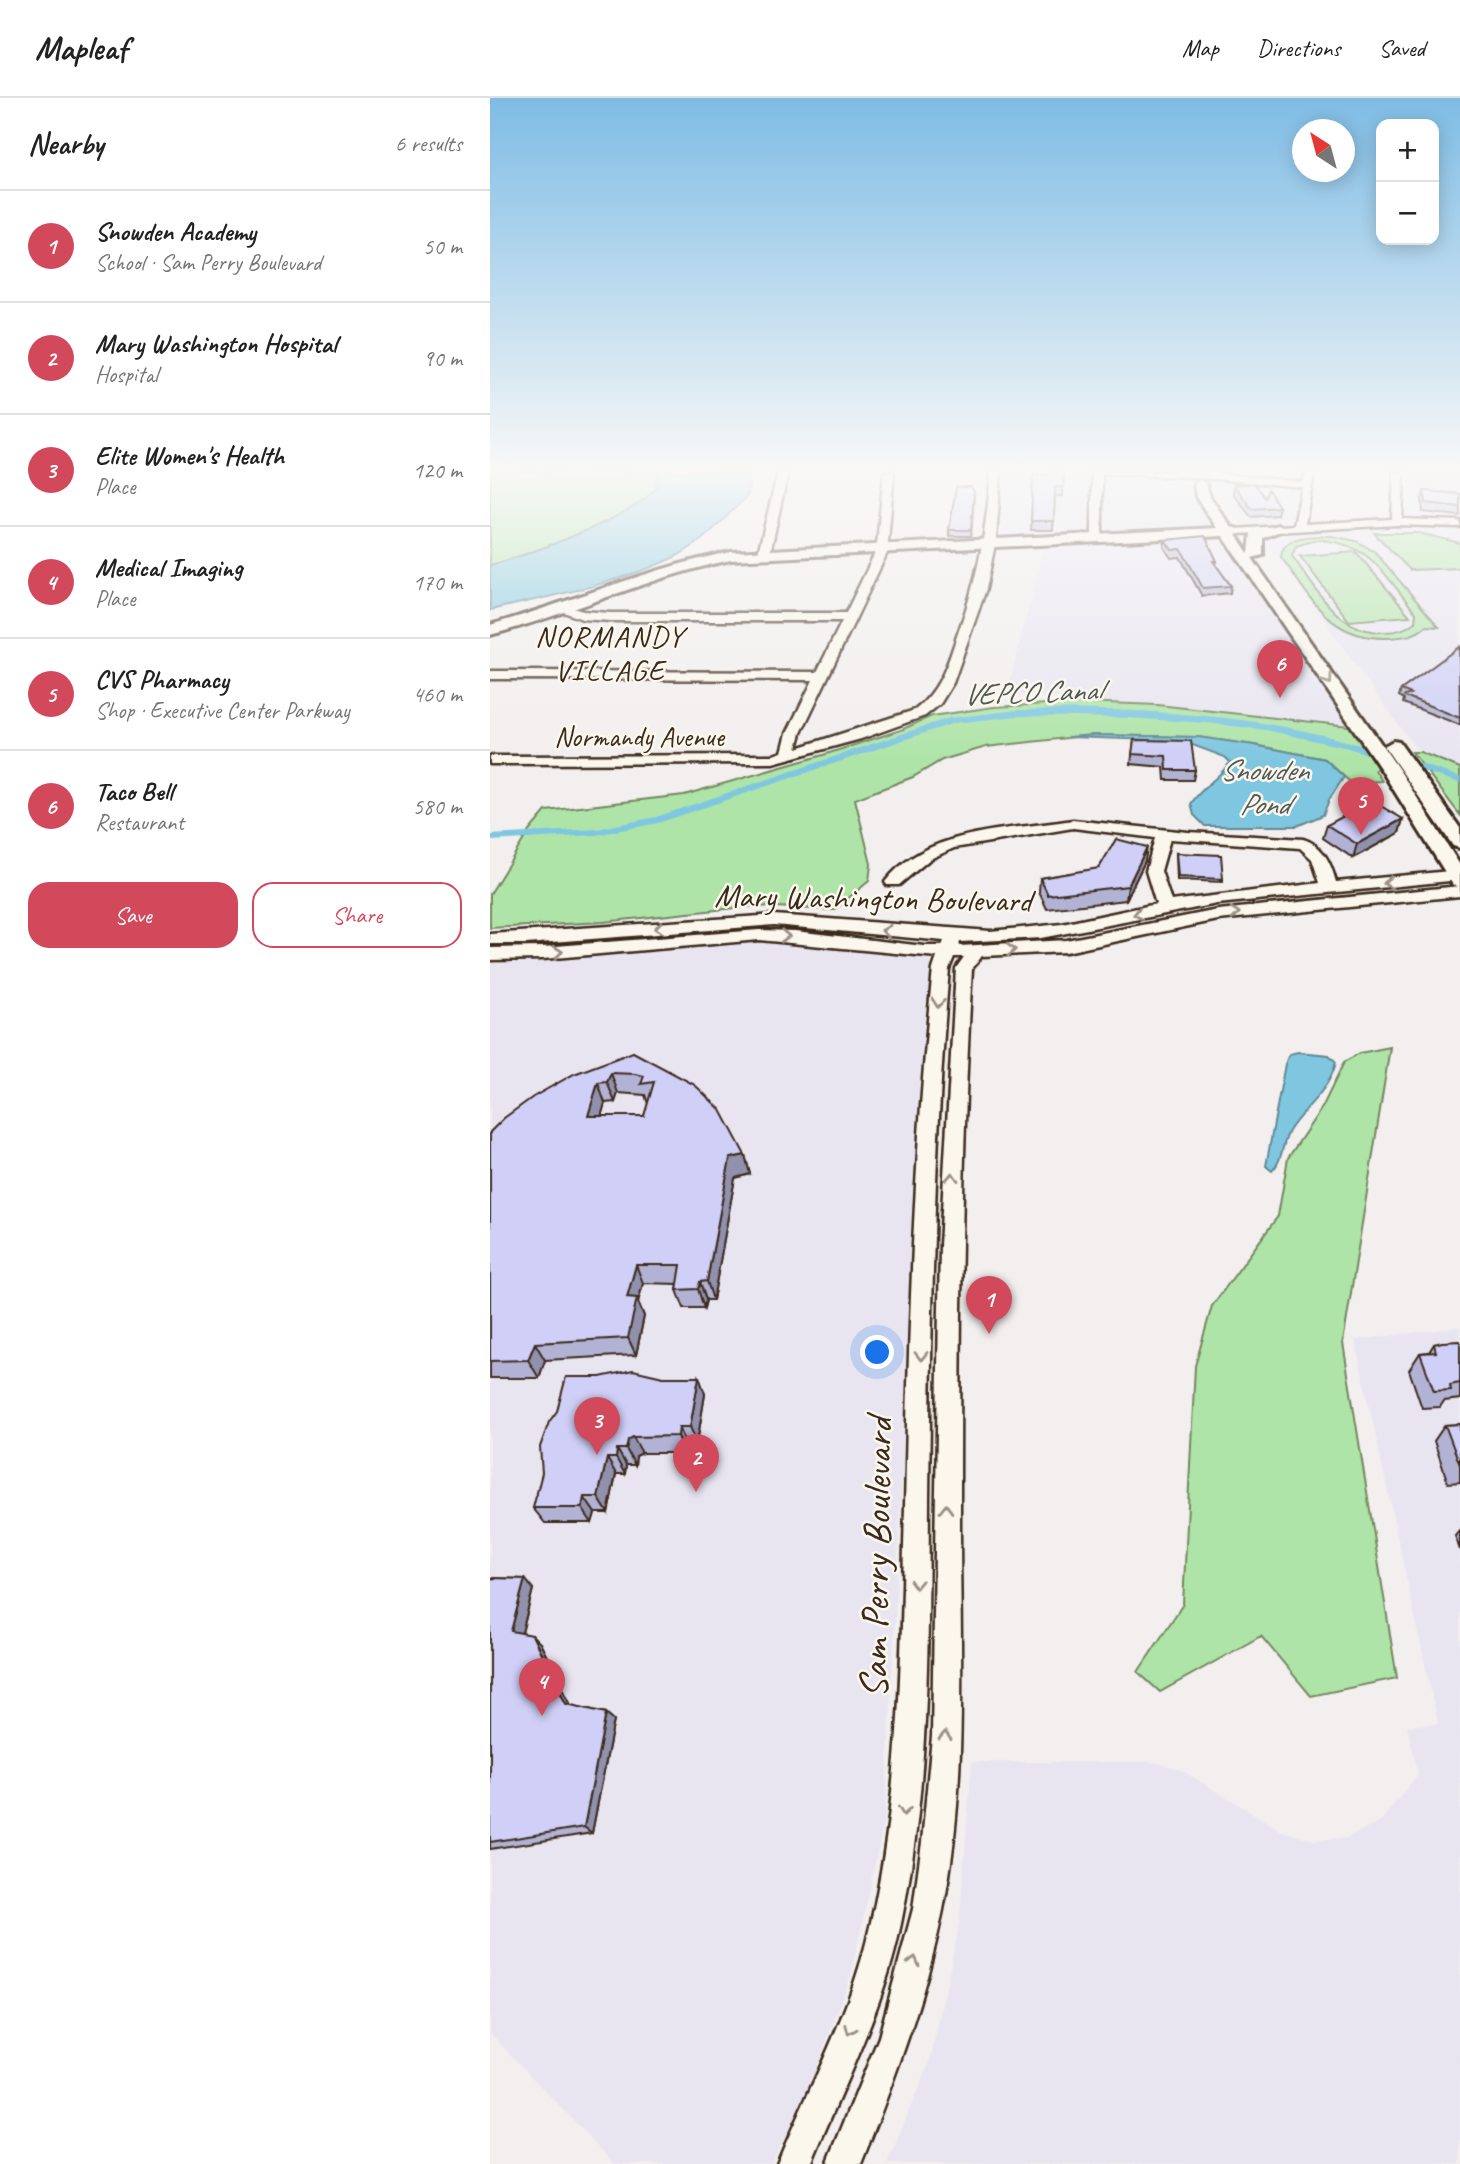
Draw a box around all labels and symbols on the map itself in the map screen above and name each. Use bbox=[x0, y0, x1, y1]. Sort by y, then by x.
north arrow bbox=[1292, 119, 1355, 182]
district label: NORMANDY VILLAGE bbox=[535, 617, 689, 689]
pin: 6 bbox=[1257, 640, 1303, 698]
water label: VEPCO Canal bbox=[962, 670, 1112, 713]
one-way arrow bbox=[1320, 672, 1332, 685]
street label: Normandy Avenue bbox=[554, 719, 726, 754]
water label: Snowden Pond bbox=[1220, 751, 1311, 823]
pin: 5 bbox=[1338, 777, 1384, 835]
street label: Mary Washington Boulevard bbox=[714, 874, 1037, 922]
one-way arrow bbox=[1382, 876, 1394, 891]
one-way arrow bbox=[1132, 906, 1144, 920]
one-way arrow bbox=[1230, 906, 1241, 921]
one-way arrow bbox=[654, 920, 665, 935]
one-way arrow bbox=[880, 923, 892, 938]
one-way arrow bbox=[780, 928, 791, 943]
one-way arrow bbox=[1006, 943, 1017, 958]
one-way arrow bbox=[553, 945, 564, 960]
one-way arrow bbox=[931, 997, 946, 1008]
one-way arrow bbox=[945, 1171, 960, 1182]
pin: 1 bbox=[966, 1276, 1012, 1334]
your location bbox=[860, 1335, 894, 1369]
one-way arrow bbox=[913, 1351, 929, 1362]
pin: 3 bbox=[574, 1397, 620, 1455]
street label: Sam Perry Boulevard bbox=[849, 1411, 904, 1699]
pin: 2 bbox=[673, 1434, 719, 1492]
one-way arrow bbox=[939, 1503, 954, 1514]
one-way arrow bbox=[909, 1578, 924, 1589]
pin: 4 bbox=[519, 1658, 565, 1716]
one-way arrow bbox=[938, 1731, 953, 1742]
one-way arrow bbox=[897, 1805, 912, 1816]
one-way arrow bbox=[906, 1955, 920, 1967]
one-way arrow bbox=[844, 2024, 858, 2036]

